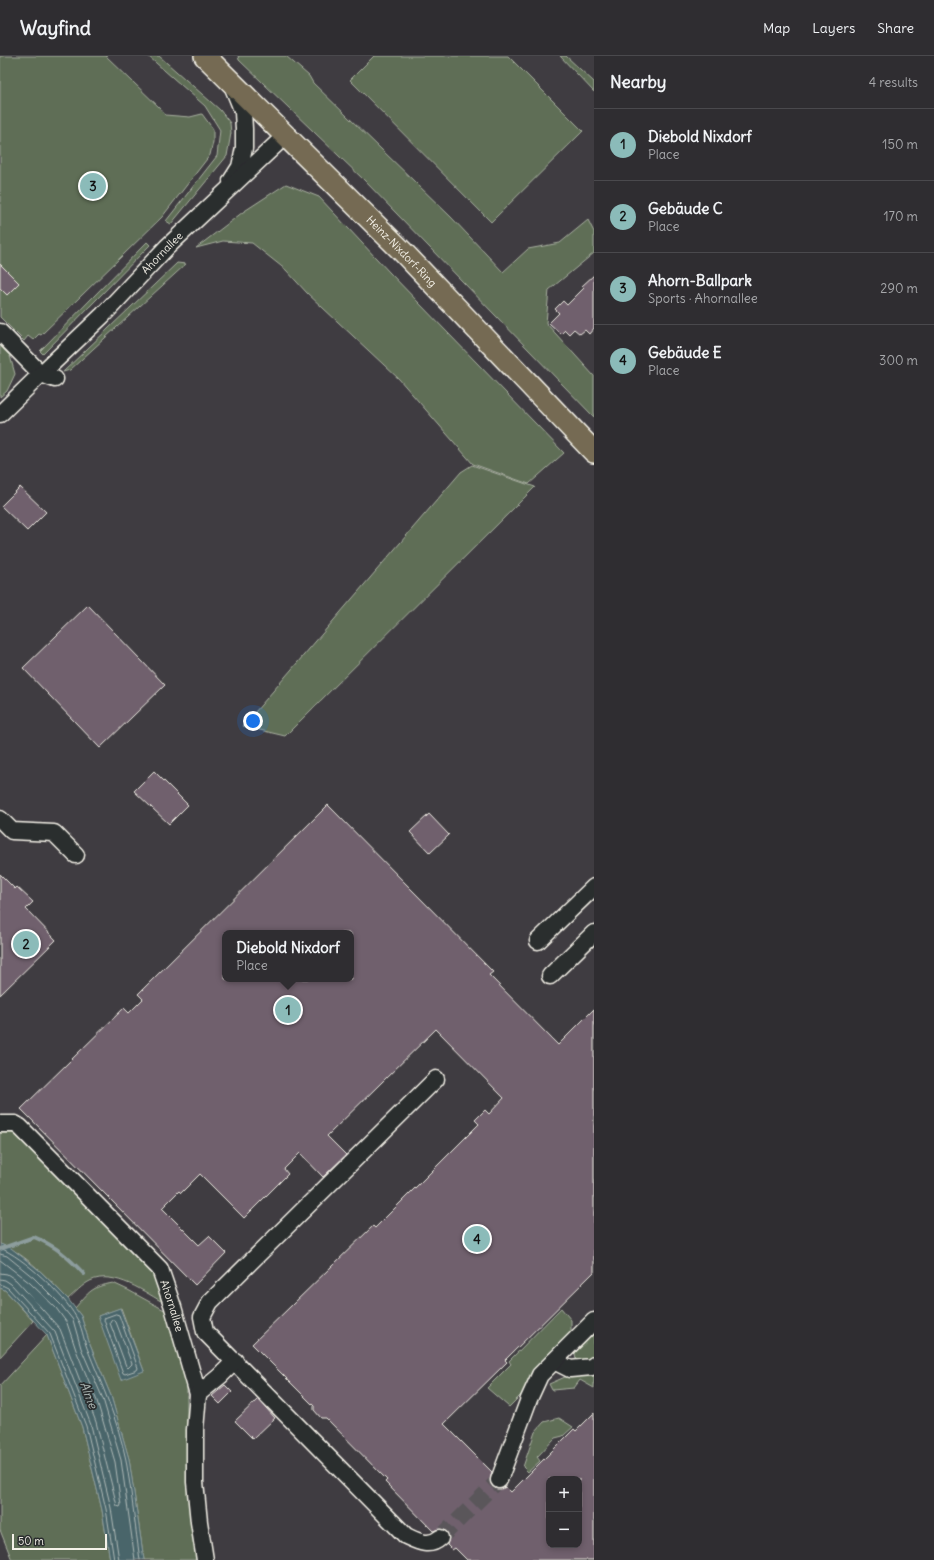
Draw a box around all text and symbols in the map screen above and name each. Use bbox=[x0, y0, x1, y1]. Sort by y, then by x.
text: Wayfind bbox=[20, 16, 91, 40]
text: Map bbox=[763, 19, 790, 37]
text: Layers bbox=[812, 19, 855, 37]
text: Share bbox=[877, 19, 914, 37]
text: Nearby bbox=[610, 71, 666, 93]
text: 4 results bbox=[869, 74, 918, 91]
text: Diebold Nixdorf bbox=[648, 127, 752, 146]
text: 1 bbox=[620, 136, 626, 153]
text: 150 m bbox=[882, 136, 918, 153]
text: Place bbox=[648, 146, 679, 163]
pin: 3 bbox=[80, 171, 106, 201]
text: Gebäude C bbox=[648, 199, 723, 218]
text: 2 bbox=[619, 208, 627, 225]
text: 170 m bbox=[883, 208, 918, 225]
street label: Heinz-Nixdorf-Ring bbox=[363, 213, 440, 290]
text: Place bbox=[648, 218, 679, 235]
street label: Ahornallee bbox=[138, 229, 186, 277]
text: Ahorn-Ballpark bbox=[648, 271, 752, 290]
text: 3 bbox=[619, 280, 627, 297]
text: 290 m bbox=[880, 280, 918, 297]
text: Sports · Ahornallee bbox=[648, 290, 758, 307]
text: Gebäude E bbox=[648, 343, 722, 362]
text: 4 bbox=[619, 352, 627, 369]
text: 300 m bbox=[879, 352, 918, 369]
text: Place bbox=[648, 362, 679, 379]
your location bbox=[243, 711, 263, 731]
pin: 2 bbox=[13, 929, 39, 959]
popup bbox=[222, 930, 354, 982]
text: Diebold Nixdorf bbox=[236, 938, 340, 957]
text: Place bbox=[236, 957, 268, 974]
pin: 1 bbox=[275, 995, 301, 1025]
pin: 4 bbox=[464, 1224, 490, 1254]
street label: Ahornallee bbox=[157, 1278, 187, 1333]
water label: Alme bbox=[77, 1380, 101, 1412]
map controls bbox=[546, 1476, 582, 1548]
button: + bbox=[546, 1476, 582, 1512]
button: − bbox=[546, 1512, 582, 1548]
scale bar bbox=[12, 1532, 107, 1551]
text: 50 m bbox=[18, 1534, 44, 1548]

